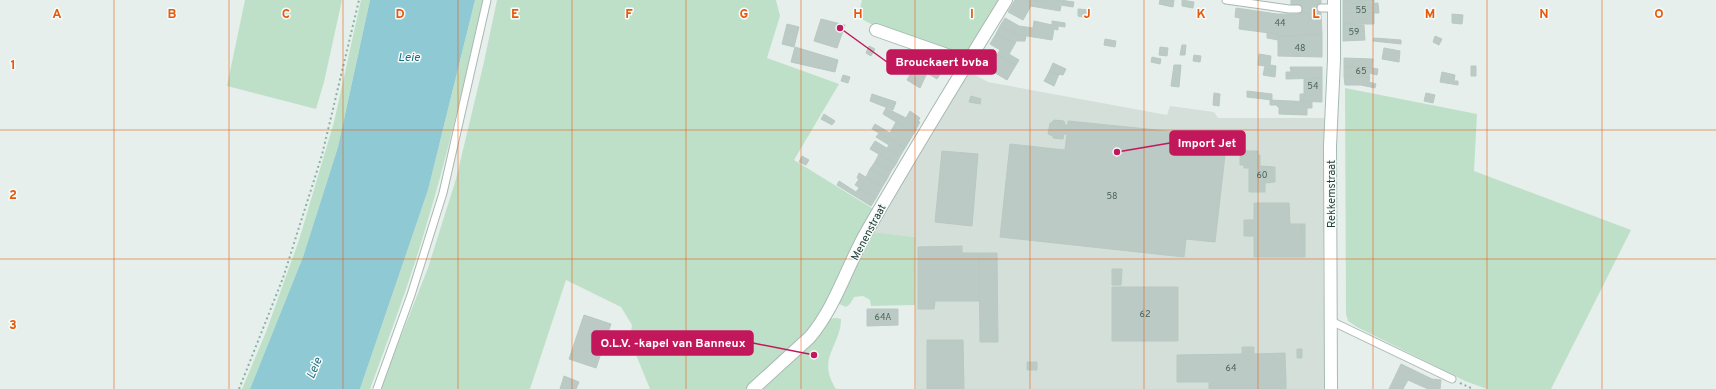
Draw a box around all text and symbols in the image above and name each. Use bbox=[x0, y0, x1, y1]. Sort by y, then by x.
house number: 55 bbox=[1355, 5, 1367, 16]
text: A bbox=[52, 7, 62, 23]
text: B bbox=[168, 7, 177, 23]
text: C bbox=[282, 7, 290, 23]
text: D bbox=[395, 7, 405, 23]
text: E bbox=[511, 7, 519, 23]
text: F bbox=[625, 7, 633, 23]
text: G bbox=[740, 7, 749, 23]
text: H bbox=[853, 7, 863, 23]
text: I bbox=[970, 7, 974, 23]
text: J bbox=[1083, 7, 1091, 23]
text: K bbox=[1196, 7, 1206, 23]
text: L bbox=[1312, 7, 1320, 23]
text: M bbox=[1425, 7, 1435, 23]
text: N bbox=[1539, 7, 1549, 23]
text: O bbox=[1654, 7, 1664, 23]
house number: 44 bbox=[1274, 18, 1286, 29]
house number: 59 bbox=[1349, 27, 1359, 38]
house number: 48 bbox=[1294, 43, 1306, 54]
water label: Leie bbox=[398, 50, 421, 66]
callout: Brouckaert bvba bbox=[887, 50, 996, 74]
text: Brouckaert bvba bbox=[895, 55, 989, 71]
text: 1 bbox=[10, 58, 16, 74]
house number: 65 bbox=[1356, 66, 1366, 77]
house number: 54 bbox=[1307, 81, 1319, 92]
callout: Import Jet bbox=[1170, 131, 1245, 155]
text: Import Jet bbox=[1178, 136, 1237, 152]
street label: Rekkemstraat bbox=[1325, 160, 1339, 228]
house number: 60 bbox=[1256, 170, 1268, 181]
text: 2 bbox=[9, 188, 17, 204]
house number: 58 bbox=[1106, 191, 1118, 202]
street label: Menenstraat bbox=[848, 202, 890, 263]
house number: 62 bbox=[1140, 309, 1150, 320]
house number: 64A bbox=[875, 312, 891, 323]
text: 3 bbox=[9, 318, 17, 334]
callout: O.L.V. -kapel van Banneux bbox=[592, 331, 753, 355]
text: O.L.V. -kapel van Banneux bbox=[600, 336, 746, 352]
water label: Leie bbox=[303, 355, 327, 382]
house number: 64 bbox=[1226, 363, 1237, 374]

